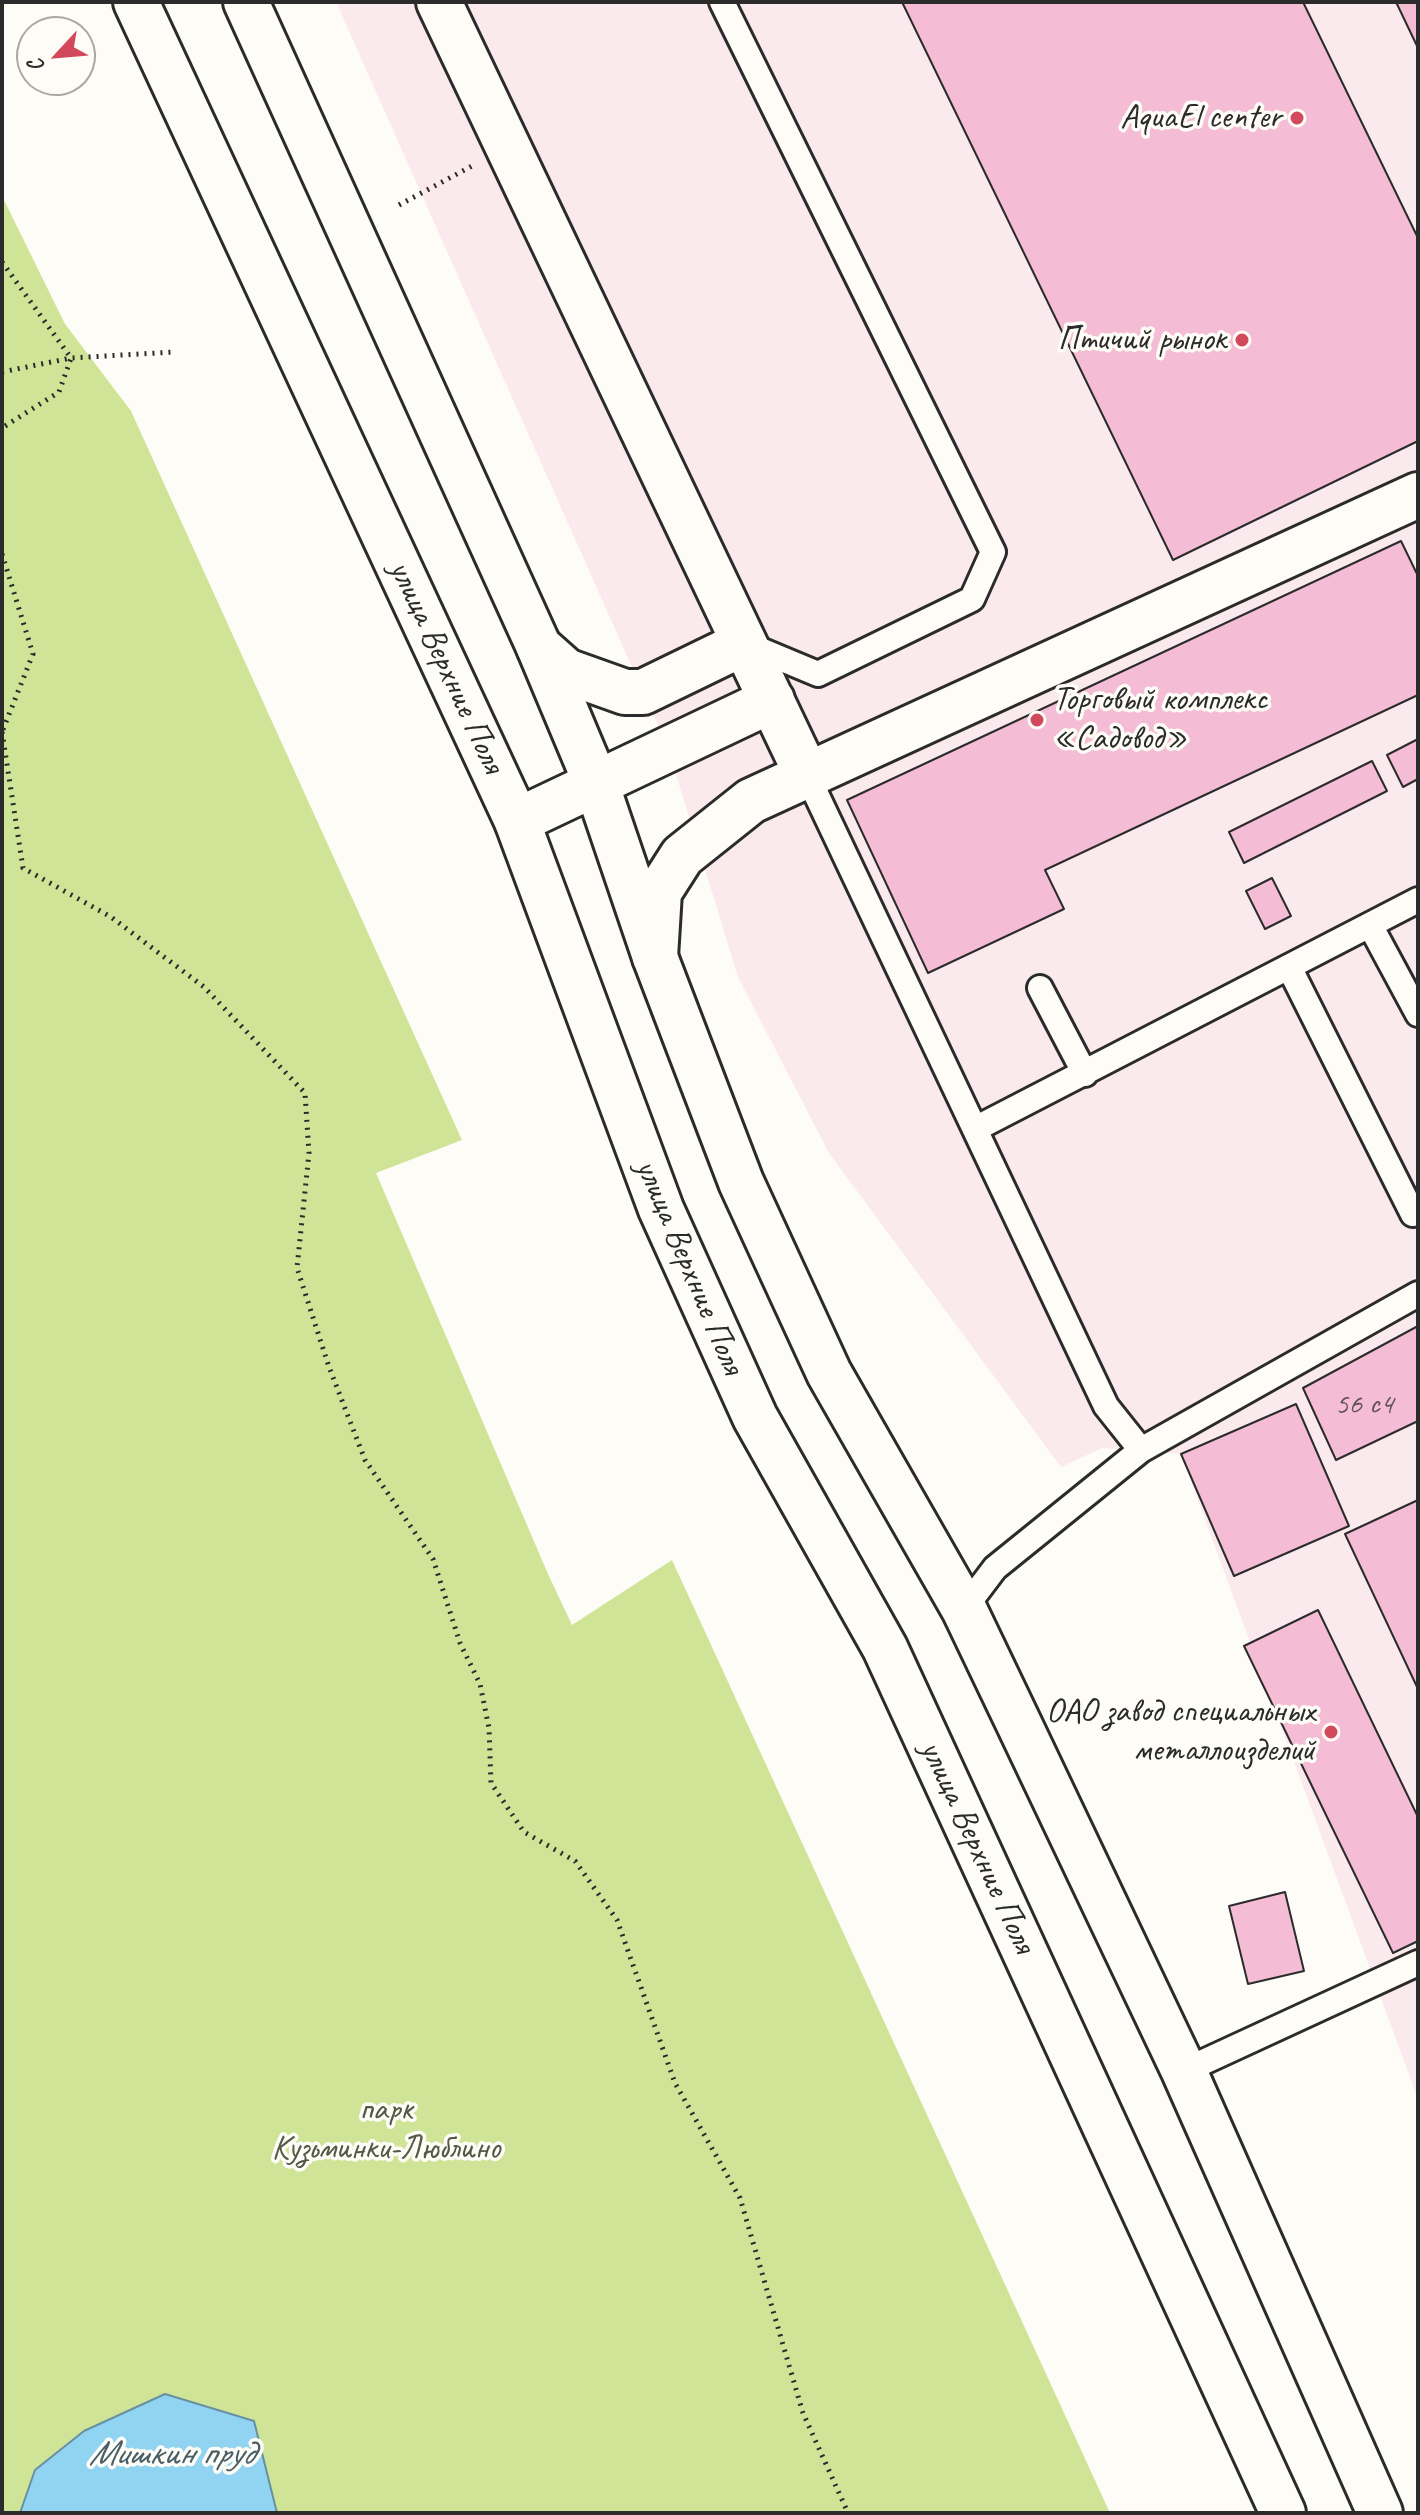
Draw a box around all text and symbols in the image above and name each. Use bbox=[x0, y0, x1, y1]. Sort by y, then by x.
north arrow bbox=[16, 16, 96, 96]
text: С bbox=[21, 55, 51, 77]
place label: AquaEl center bbox=[1120, 98, 1281, 138]
marker: AquaEl center bbox=[1288, 109, 1306, 127]
place label: Птичий рынок bbox=[1058, 320, 1226, 360]
marker: Птичий рынок bbox=[1233, 331, 1251, 349]
street label: улица Верхние Поля bbox=[379, 554, 513, 780]
place label: Торговый комплекс «Садовод» bbox=[1053, 680, 1267, 760]
marker: Торговый комплекс «Садовод» bbox=[1028, 711, 1046, 729]
street label: улица Верхние Поля bbox=[625, 1153, 753, 1381]
house number: 56 с4 bbox=[1335, 1387, 1393, 1423]
place label: ОАО завод специальных металлоизделий bbox=[1046, 1692, 1315, 1772]
marker: ОАО завод специальных металлоизделий bbox=[1322, 1723, 1340, 1741]
street label: улица Верхние Поля bbox=[910, 1734, 1044, 1960]
park label: парк Кузьминки-Люблино bbox=[272, 2090, 500, 2170]
water label: Мишкин пруд bbox=[89, 2433, 253, 2477]

